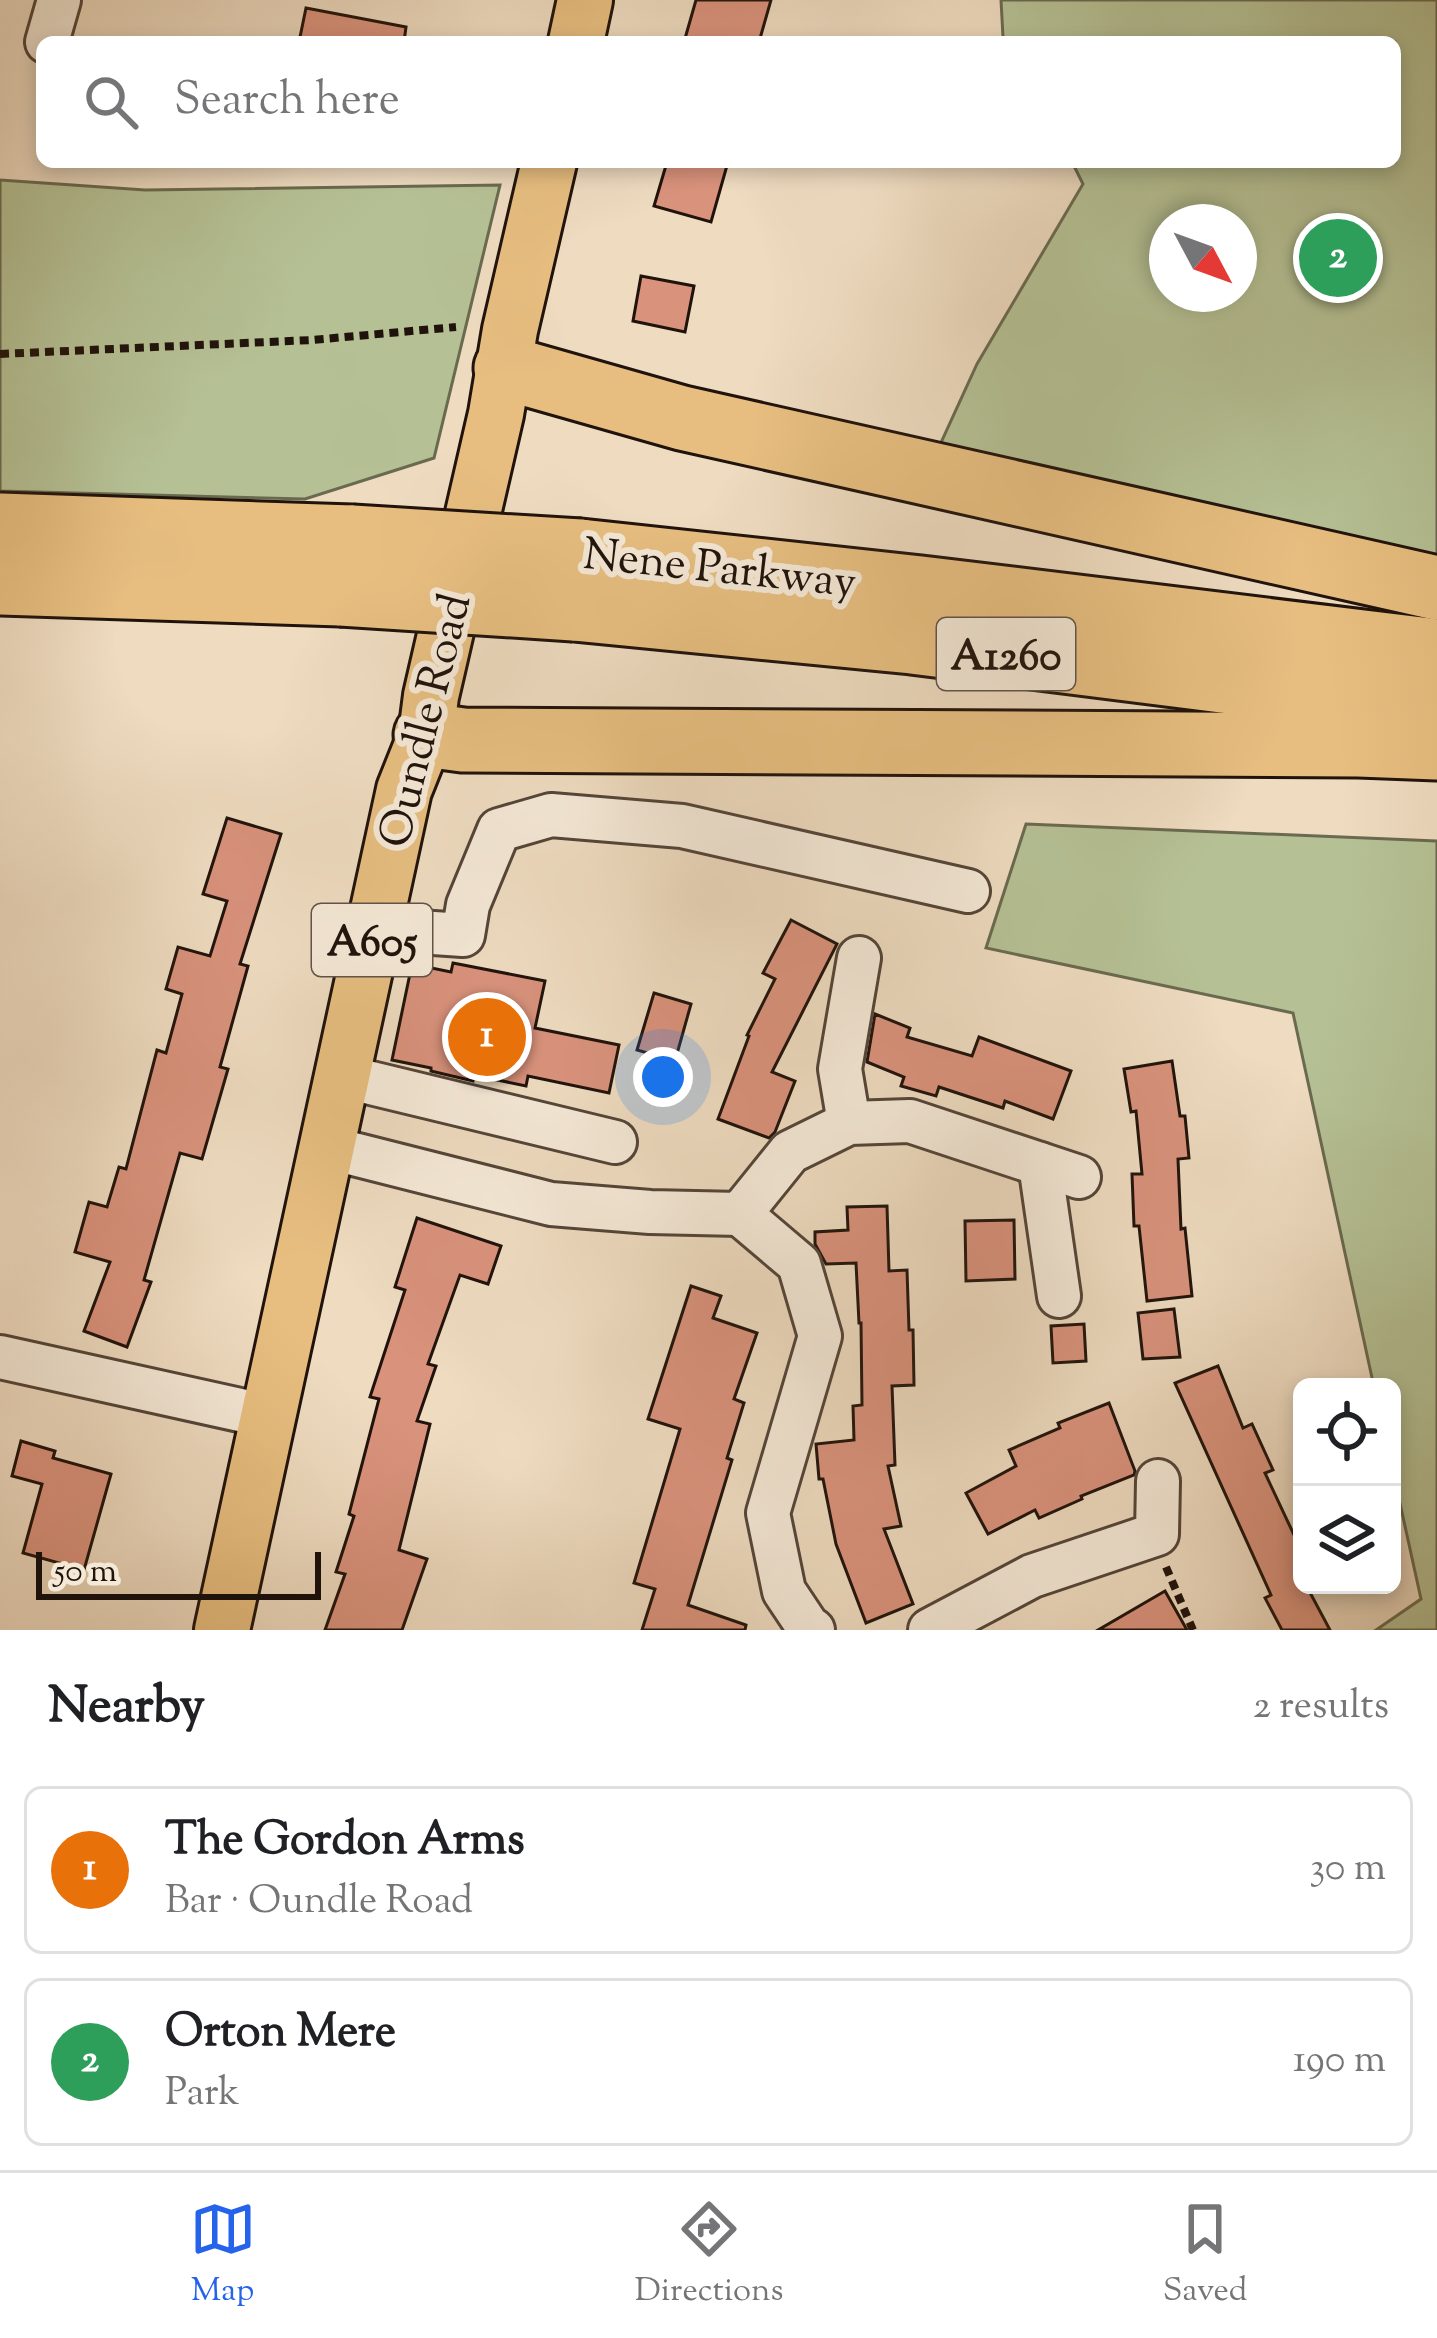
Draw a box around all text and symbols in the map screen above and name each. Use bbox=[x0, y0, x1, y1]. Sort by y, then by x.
search box bbox=[36, 36, 1401, 168]
icon: search bbox=[78, 69, 144, 135]
text: Search here bbox=[174, 70, 400, 135]
north arrow bbox=[1149, 204, 1257, 312]
pin: 2 bbox=[1299, 213, 1377, 303]
street label: Nene Parkway bbox=[580, 525, 859, 618]
street label: Oundle Road bbox=[365, 587, 491, 855]
road number: A1260 bbox=[937, 618, 1075, 690]
road number: A605 bbox=[312, 904, 432, 976]
pin: 1 bbox=[448, 992, 526, 1082]
your location bbox=[633, 1047, 693, 1107]
map controls bbox=[1293, 1378, 1401, 1594]
button: locate bbox=[1293, 1378, 1401, 1486]
button: layers bbox=[1293, 1486, 1401, 1594]
scale bar bbox=[36, 1546, 321, 1599]
text: 50 m bbox=[54, 1549, 117, 1597]
text: Nearby bbox=[48, 1672, 205, 1745]
text: 2 results bbox=[1253, 1680, 1389, 1736]
text: The Gordon Arms bbox=[165, 1810, 525, 1875]
text: 1 bbox=[83, 1842, 97, 1898]
text: 30 m bbox=[1309, 1842, 1386, 1898]
text: Bar · Oundle Road bbox=[165, 1875, 473, 1931]
text: Orton Mere bbox=[165, 2002, 396, 2067]
text: 2 bbox=[81, 2034, 99, 2090]
text: 190 m bbox=[1293, 2034, 1386, 2090]
text: Park bbox=[165, 2067, 240, 2123]
tab: Map bbox=[190, 2196, 256, 2316]
tab: Directions bbox=[635, 2196, 784, 2316]
tab: Saved bbox=[1163, 2196, 1247, 2316]

